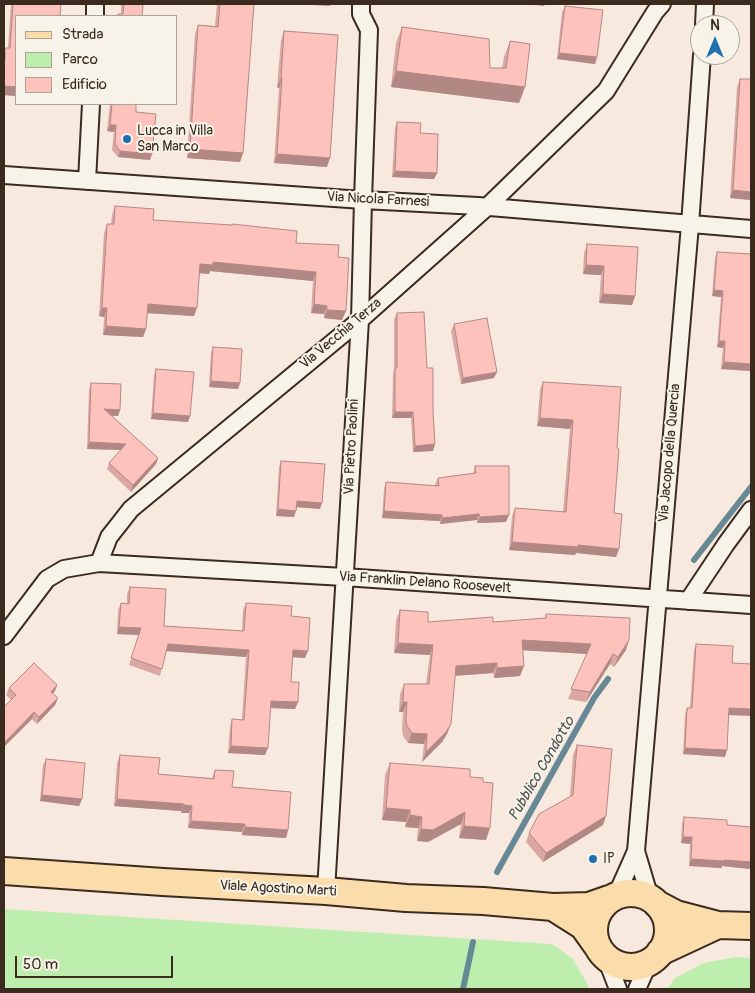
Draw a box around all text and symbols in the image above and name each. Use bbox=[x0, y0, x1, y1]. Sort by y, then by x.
legend bbox=[15, 15, 178, 105]
north arrow bbox=[690, 15, 740, 65]
text: N bbox=[710, 17, 720, 34]
text: Strada bbox=[62, 25, 103, 44]
text: Parco bbox=[62, 50, 98, 69]
text: Edificio bbox=[62, 75, 107, 94]
place label: Lucca in Villa San Marco bbox=[137, 123, 213, 156]
marker: Lucca in Villa San Marco bbox=[121, 133, 133, 145]
street label: Via Nicola Farnesi bbox=[326, 189, 430, 211]
street label: Via Vecchia Terza bbox=[297, 295, 385, 373]
street label: Via Jacopo della Quercia bbox=[656, 383, 684, 523]
street label: Via Pietro Paolini bbox=[341, 399, 363, 495]
street label: Via Franklin Delano Roosevelt bbox=[338, 569, 512, 597]
water label: Pubblico Condotto bbox=[505, 714, 579, 824]
place label: IP bbox=[603, 851, 615, 867]
marker: IP bbox=[587, 853, 599, 865]
street label: Viale Agostino Marti bbox=[219, 878, 337, 900]
scale bar bbox=[18, 946, 175, 978]
text: 50 m bbox=[23, 955, 58, 974]

